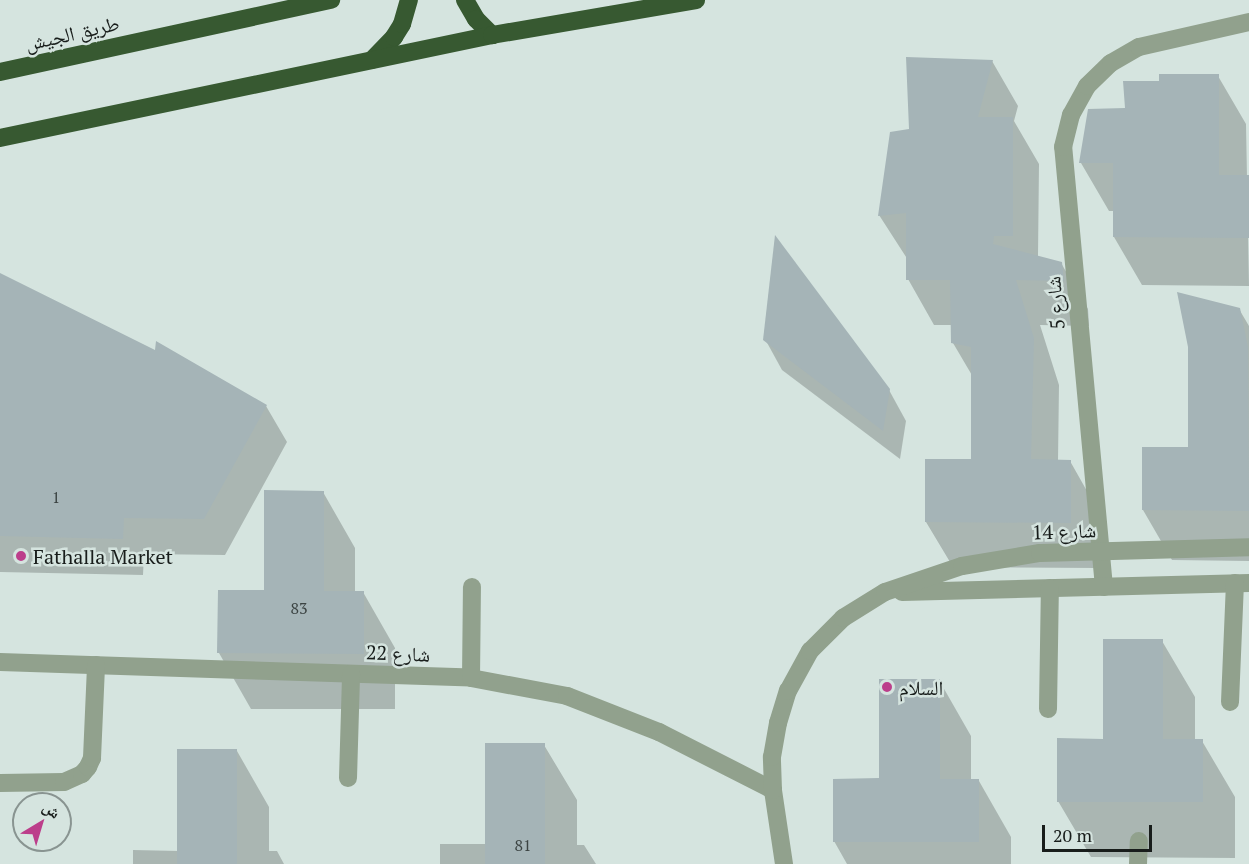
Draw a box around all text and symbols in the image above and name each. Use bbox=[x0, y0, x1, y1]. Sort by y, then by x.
street label: طريق الجيش bbox=[23, 11, 121, 55]
street label: شارع 5 bbox=[1041, 275, 1069, 331]
house number: 1 bbox=[52, 487, 60, 507]
street label: شارع 14 bbox=[1032, 518, 1096, 544]
place label: Fathalla Market bbox=[33, 544, 173, 568]
marker: Fathalla Market bbox=[14, 549, 28, 563]
house number: 83 bbox=[290, 598, 308, 618]
street label: شارع 22 bbox=[366, 640, 430, 666]
place label: السلام bbox=[899, 675, 943, 699]
marker: السلام bbox=[880, 680, 894, 694]
north arrow bbox=[12, 792, 72, 852]
text: ش bbox=[38, 795, 65, 823]
scale bar bbox=[1045, 813, 1154, 851]
text: 20 m bbox=[1053, 823, 1092, 847]
house number: 81 bbox=[514, 835, 532, 855]

